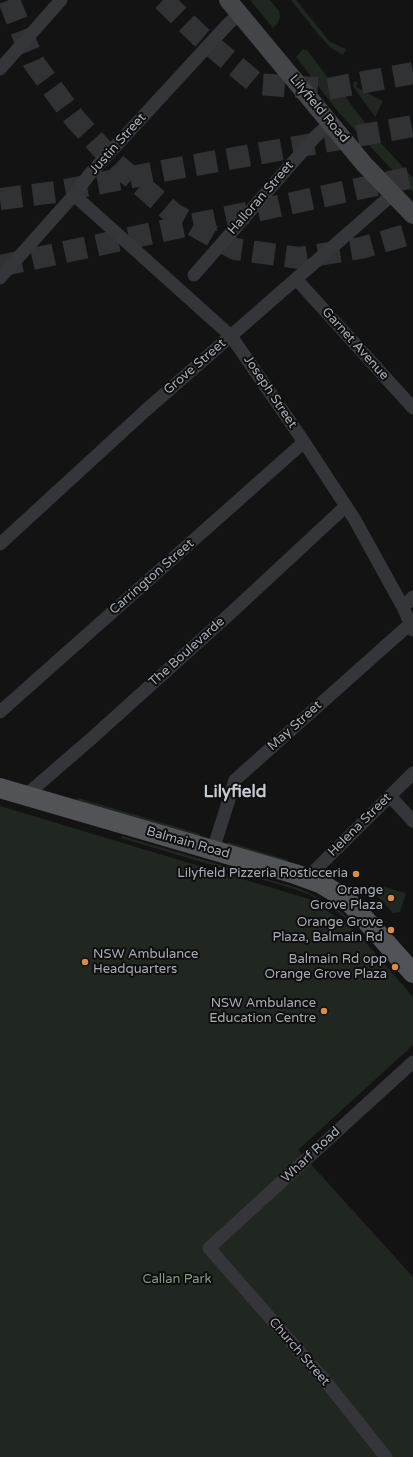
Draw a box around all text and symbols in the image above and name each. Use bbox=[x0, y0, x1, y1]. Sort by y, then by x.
street label: Lilyfield Road bbox=[286, 72, 352, 146]
street label: Justin Street bbox=[87, 110, 149, 178]
street label: Halloran Street bbox=[225, 158, 297, 238]
street label: Garnet Avenue bbox=[318, 304, 392, 384]
street label: Grove Street bbox=[161, 336, 229, 398]
street label: Joseph Street bbox=[240, 353, 300, 431]
street label: Carrington Street bbox=[107, 536, 197, 618]
street label: The Boulevarde bbox=[146, 614, 228, 690]
street label: May Street bbox=[265, 698, 325, 754]
district label: Lilyfield bbox=[204, 783, 266, 803]
street label: Helena Street bbox=[325, 790, 395, 860]
street label: Balmain Road bbox=[145, 824, 231, 862]
place label: Lilyfield Pizzeria Rosticceria bbox=[177, 866, 348, 882]
marker: Lilyfield Pizzeria Rosticceria bbox=[351, 869, 361, 879]
place label: Orange Grove Plaza bbox=[310, 883, 383, 914]
marker: Orange Grove Plaza bbox=[386, 893, 396, 903]
place label: Orange Grove Plaza, Balmain Rd bbox=[272, 915, 383, 946]
marker: Orange Grove Plaza, Balmain Rd bbox=[386, 925, 396, 935]
place label: NSW Ambulance Headquarters bbox=[93, 947, 198, 978]
place label: Balmain Rd opp Orange Grove Plaza bbox=[264, 952, 387, 983]
marker: NSW Ambulance Headquarters bbox=[80, 957, 90, 967]
marker: Balmain Rd opp Orange Grove Plaza bbox=[390, 962, 400, 972]
place label: NSW Ambulance Education Centre bbox=[209, 996, 316, 1027]
marker: NSW Ambulance Education Centre bbox=[319, 1006, 329, 1016]
street label: Wharf Road bbox=[278, 1124, 344, 1186]
park label: Callan Park bbox=[142, 1272, 212, 1288]
street label: Church Street bbox=[265, 1315, 333, 1389]

